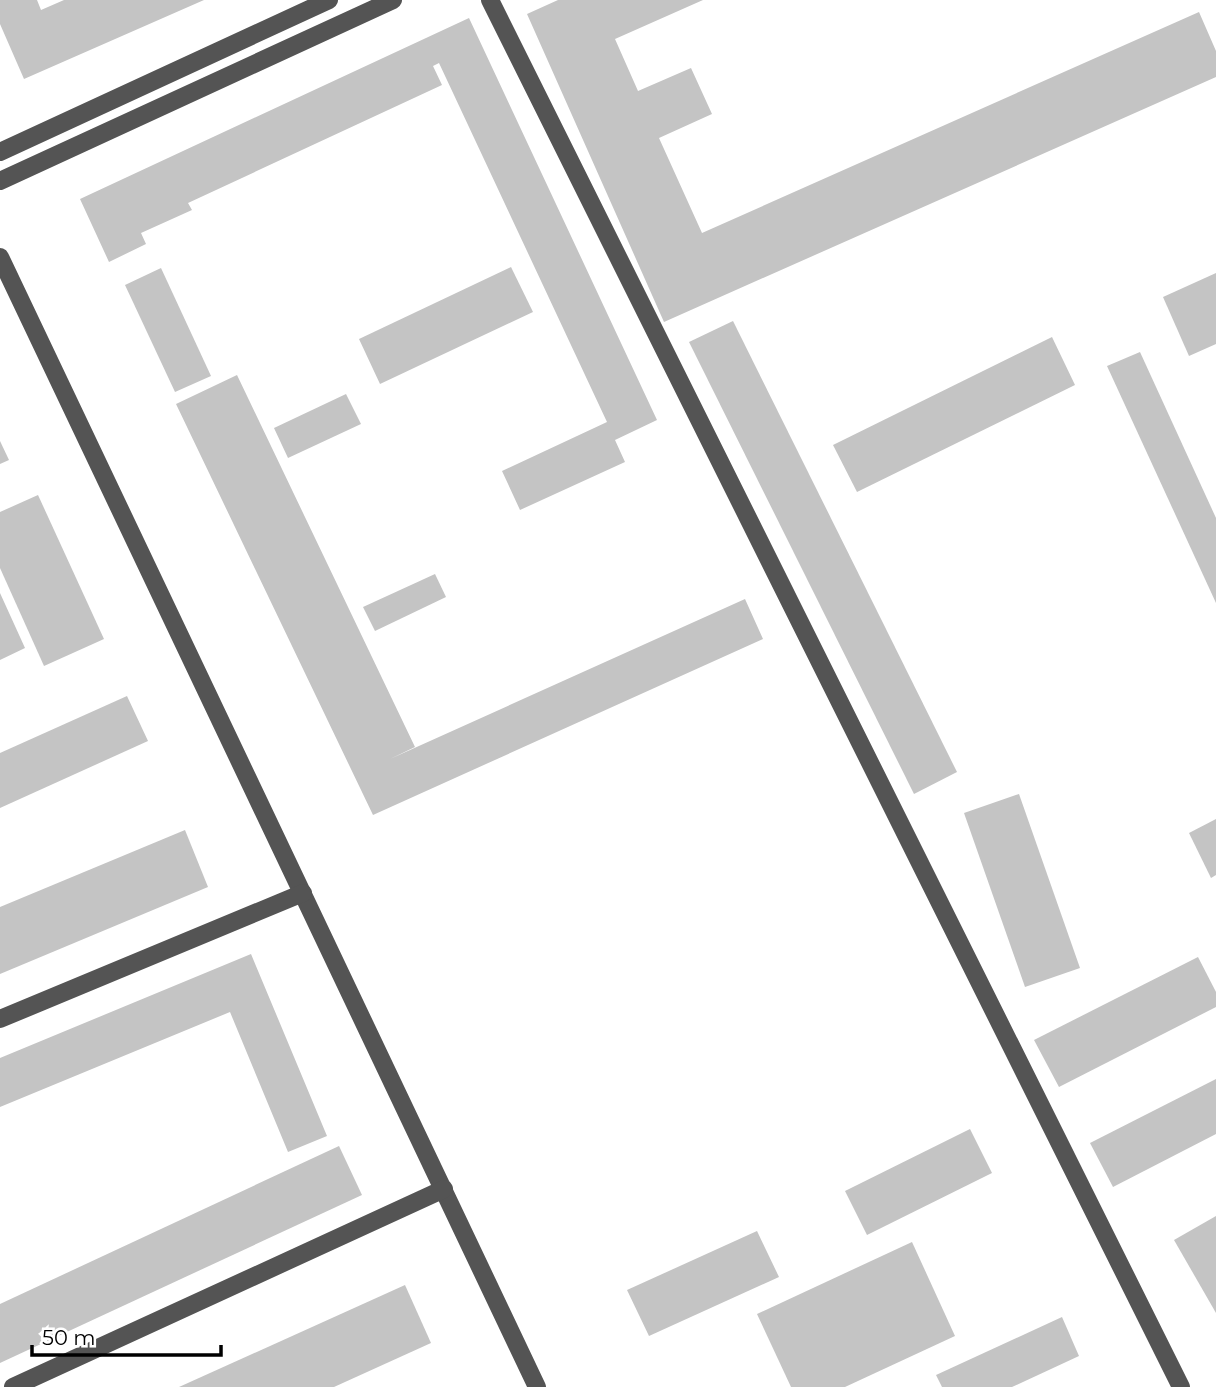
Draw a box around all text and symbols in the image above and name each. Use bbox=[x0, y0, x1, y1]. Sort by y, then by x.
scale bar bbox=[32, 1314, 220, 1358]
text: 50 m bbox=[42, 1325, 96, 1350]

